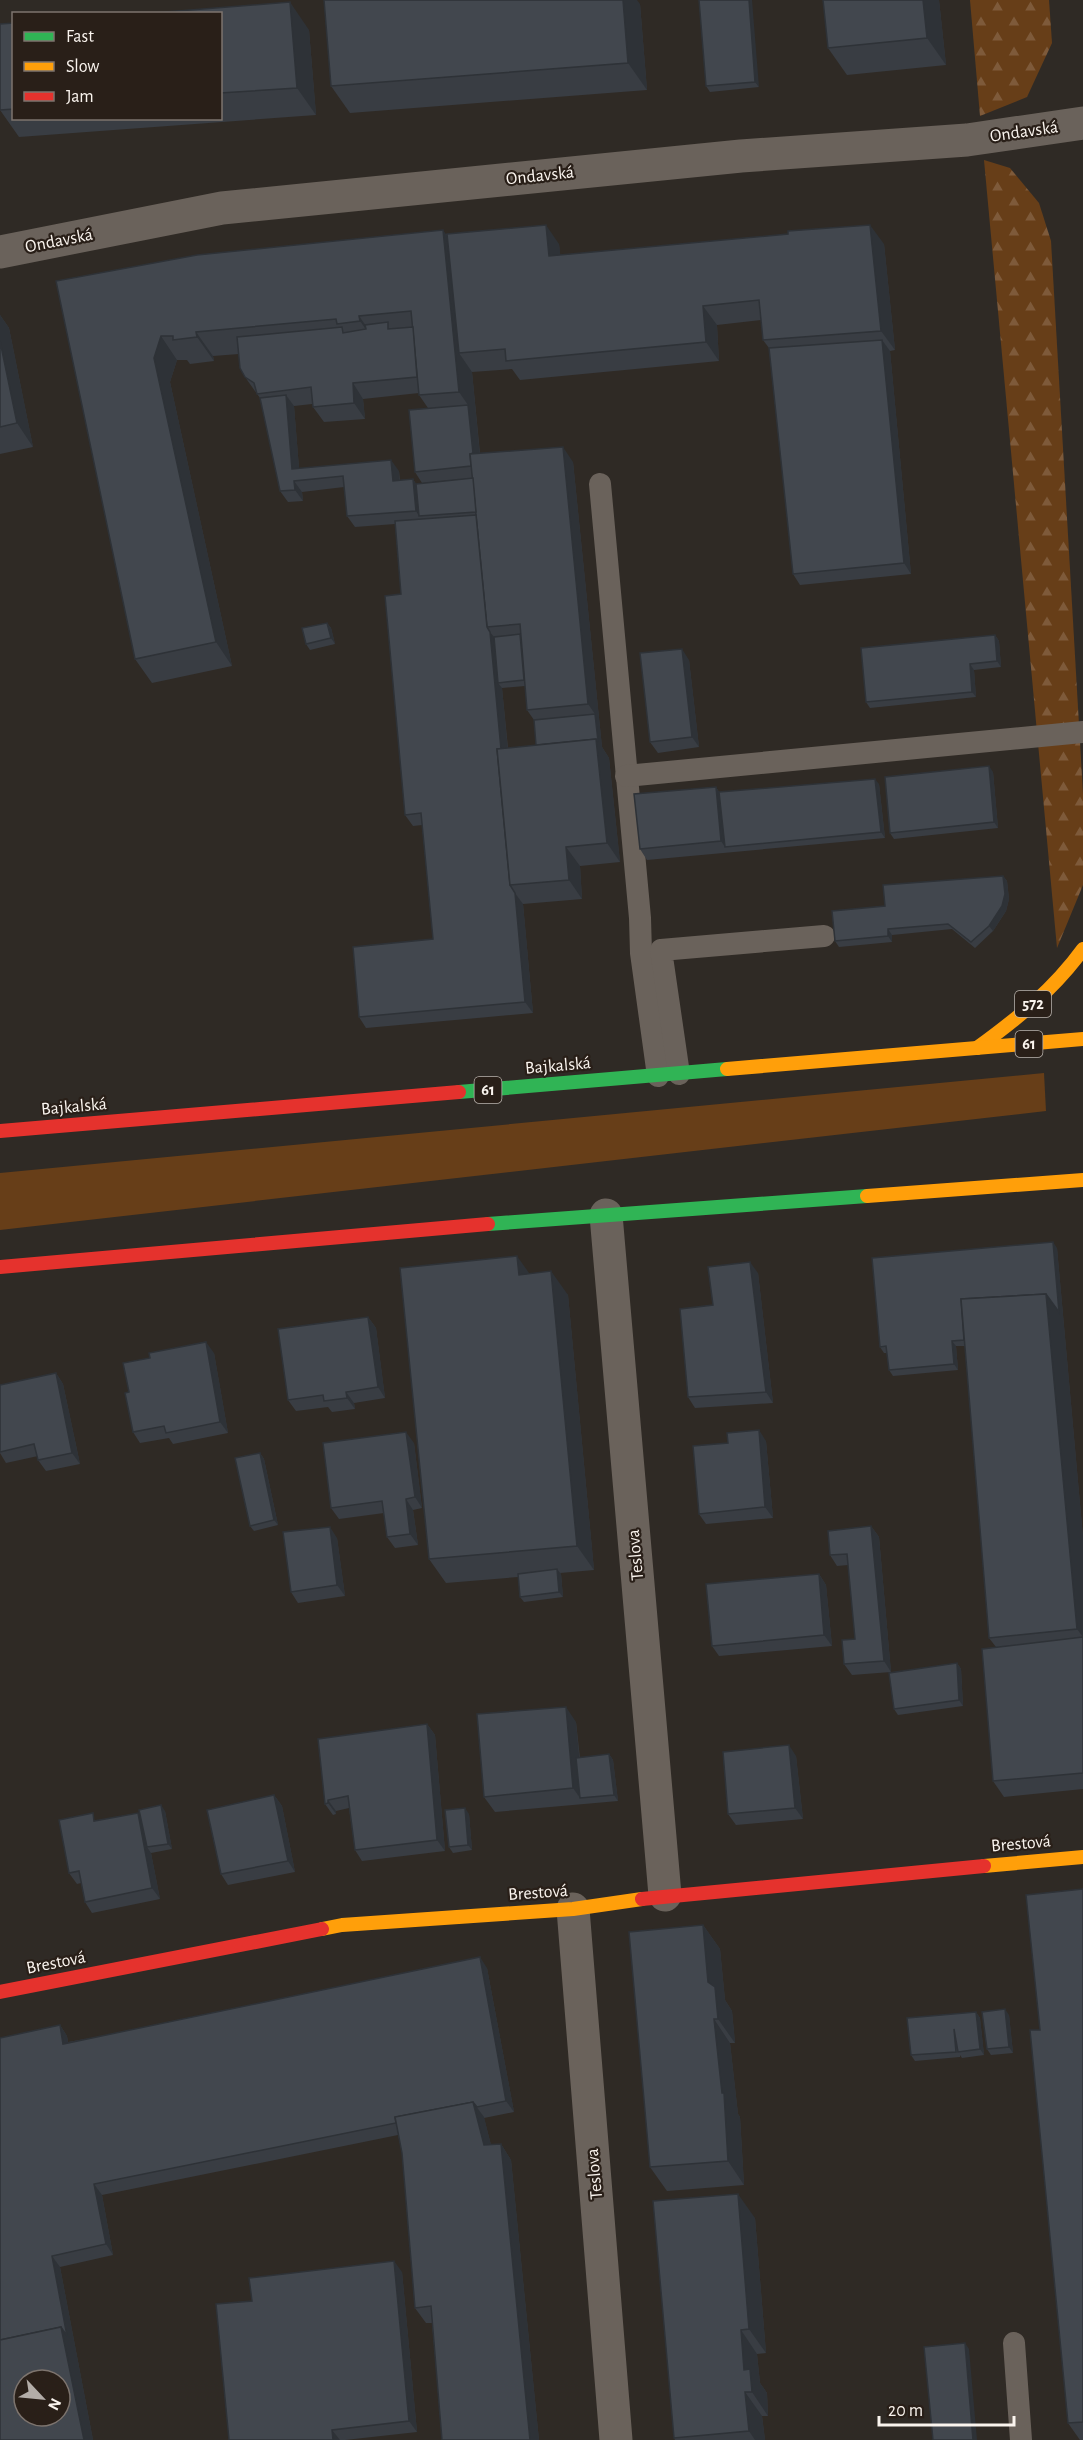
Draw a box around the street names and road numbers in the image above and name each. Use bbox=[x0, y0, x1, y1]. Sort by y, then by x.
street label: Ondavská bbox=[989, 118, 1059, 146]
street label: Ondavská bbox=[505, 163, 575, 189]
street label: Ondavská bbox=[24, 226, 94, 256]
road number: 572 bbox=[1015, 991, 1051, 1017]
road number: 61 bbox=[1016, 1031, 1042, 1057]
street label: Bajkalská bbox=[524, 1054, 592, 1078]
road number: 61 bbox=[474, 1077, 502, 1103]
street label: Bajkalská bbox=[40, 1095, 108, 1119]
street label: Teslova bbox=[625, 1529, 647, 1581]
street label: Brestová bbox=[990, 1832, 1052, 1856]
street label: Brestová bbox=[507, 1882, 569, 1904]
street label: Brestová bbox=[25, 1948, 87, 1978]
street label: Teslova bbox=[584, 2148, 606, 2200]

